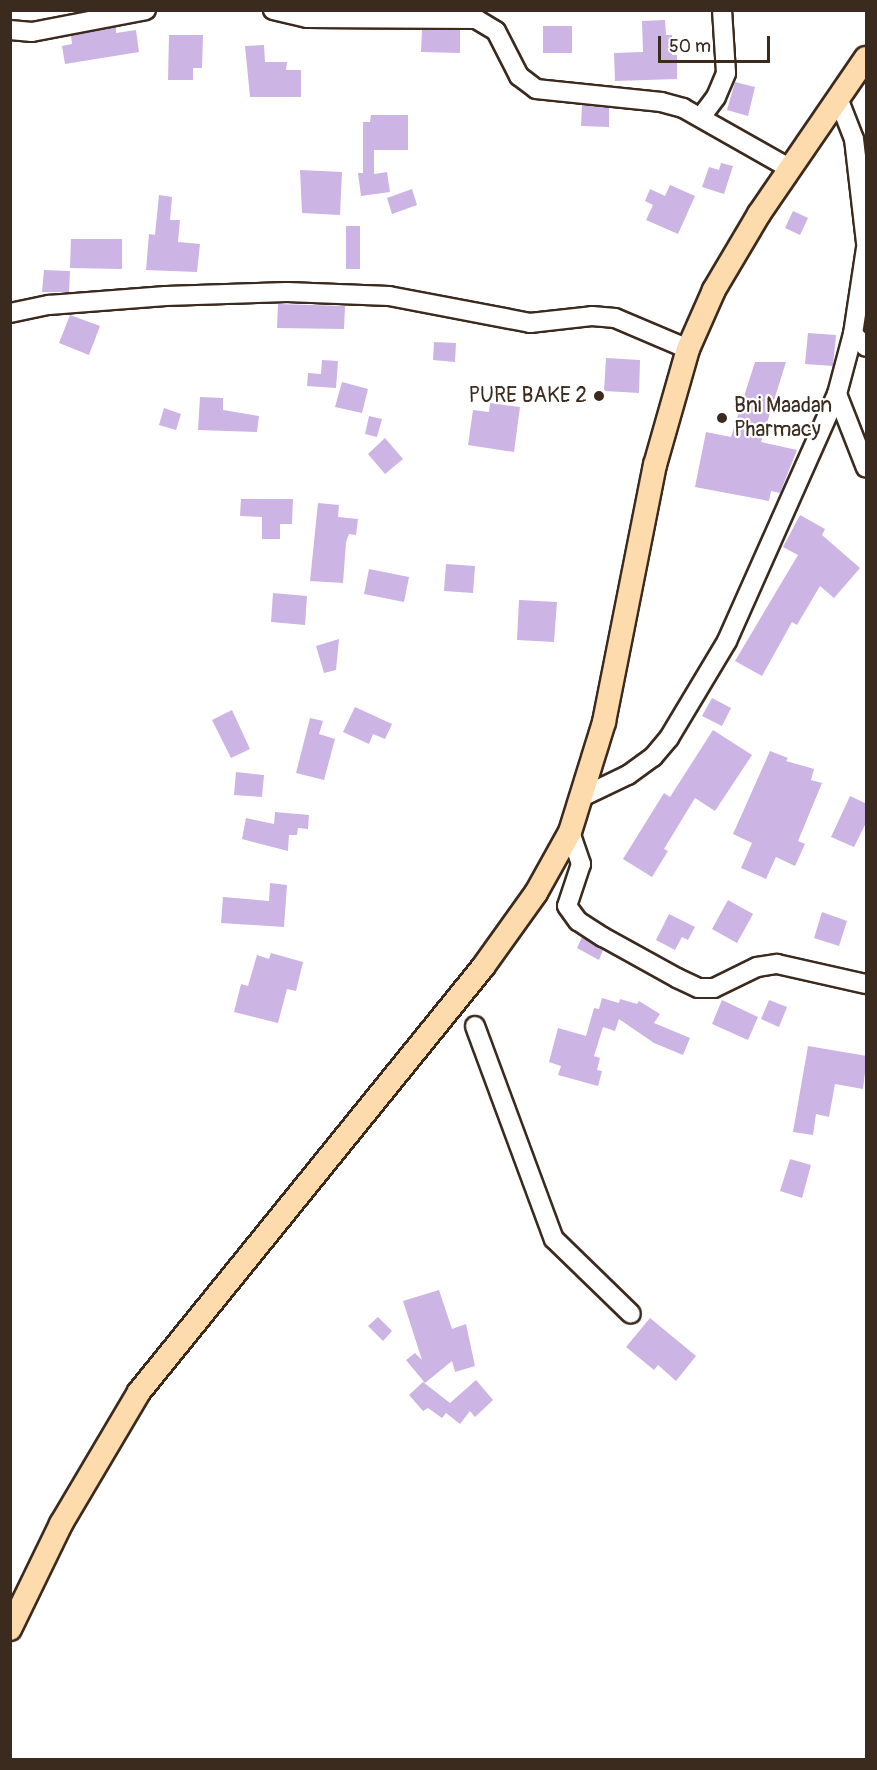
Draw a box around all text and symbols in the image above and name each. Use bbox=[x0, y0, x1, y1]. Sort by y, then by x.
scale bar bbox=[661, 24, 774, 62]
text: 50 m bbox=[669, 35, 711, 58]
place label: PURE BAKE 2 bbox=[468, 383, 587, 409]
marker: PURE BAKE 2 bbox=[592, 389, 606, 403]
place label: Bni Maadan Pharmacy bbox=[734, 393, 832, 443]
marker: Bni Maadan Pharmacy bbox=[715, 411, 729, 425]

